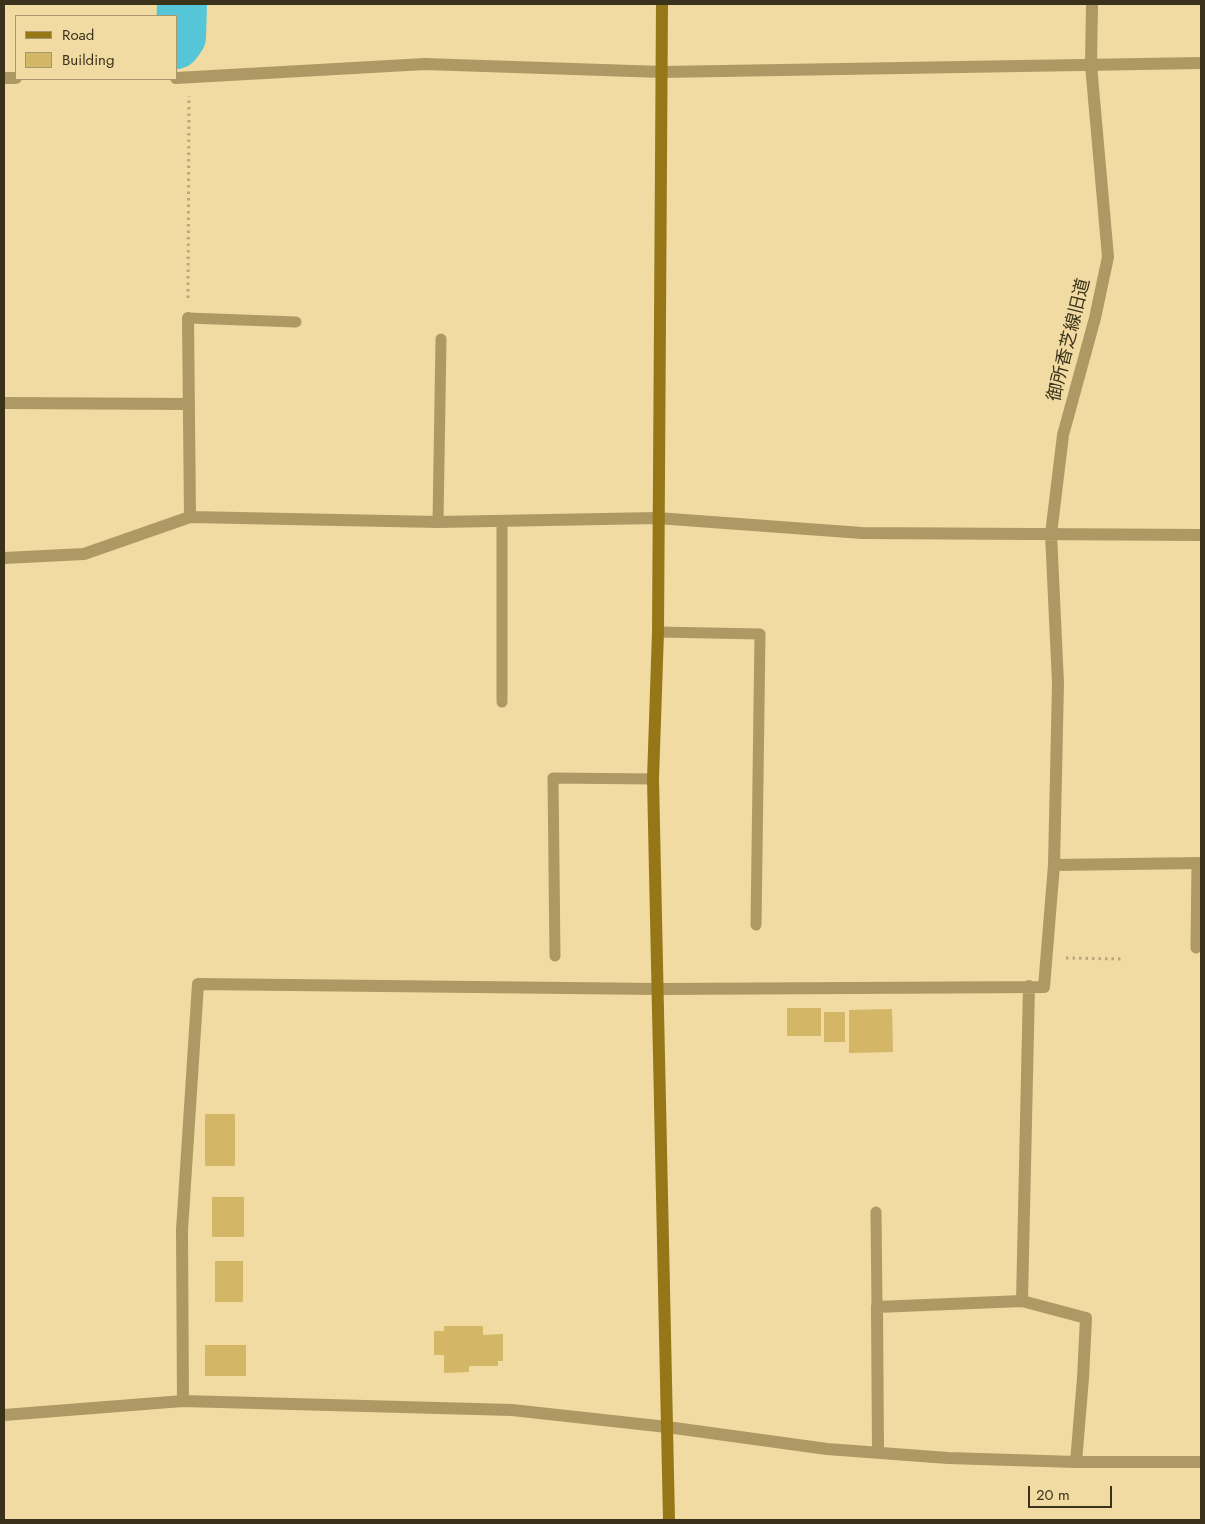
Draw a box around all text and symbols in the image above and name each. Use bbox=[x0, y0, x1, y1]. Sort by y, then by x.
legend bbox=[15, 15, 178, 80]
text: Road bbox=[62, 24, 94, 46]
text: Building bbox=[62, 49, 114, 71]
street label: 御所香芝線旧道 bbox=[1044, 276, 1096, 404]
scale bar bbox=[1030, 1476, 1114, 1508]
text: 20 m bbox=[1036, 1484, 1070, 1506]

